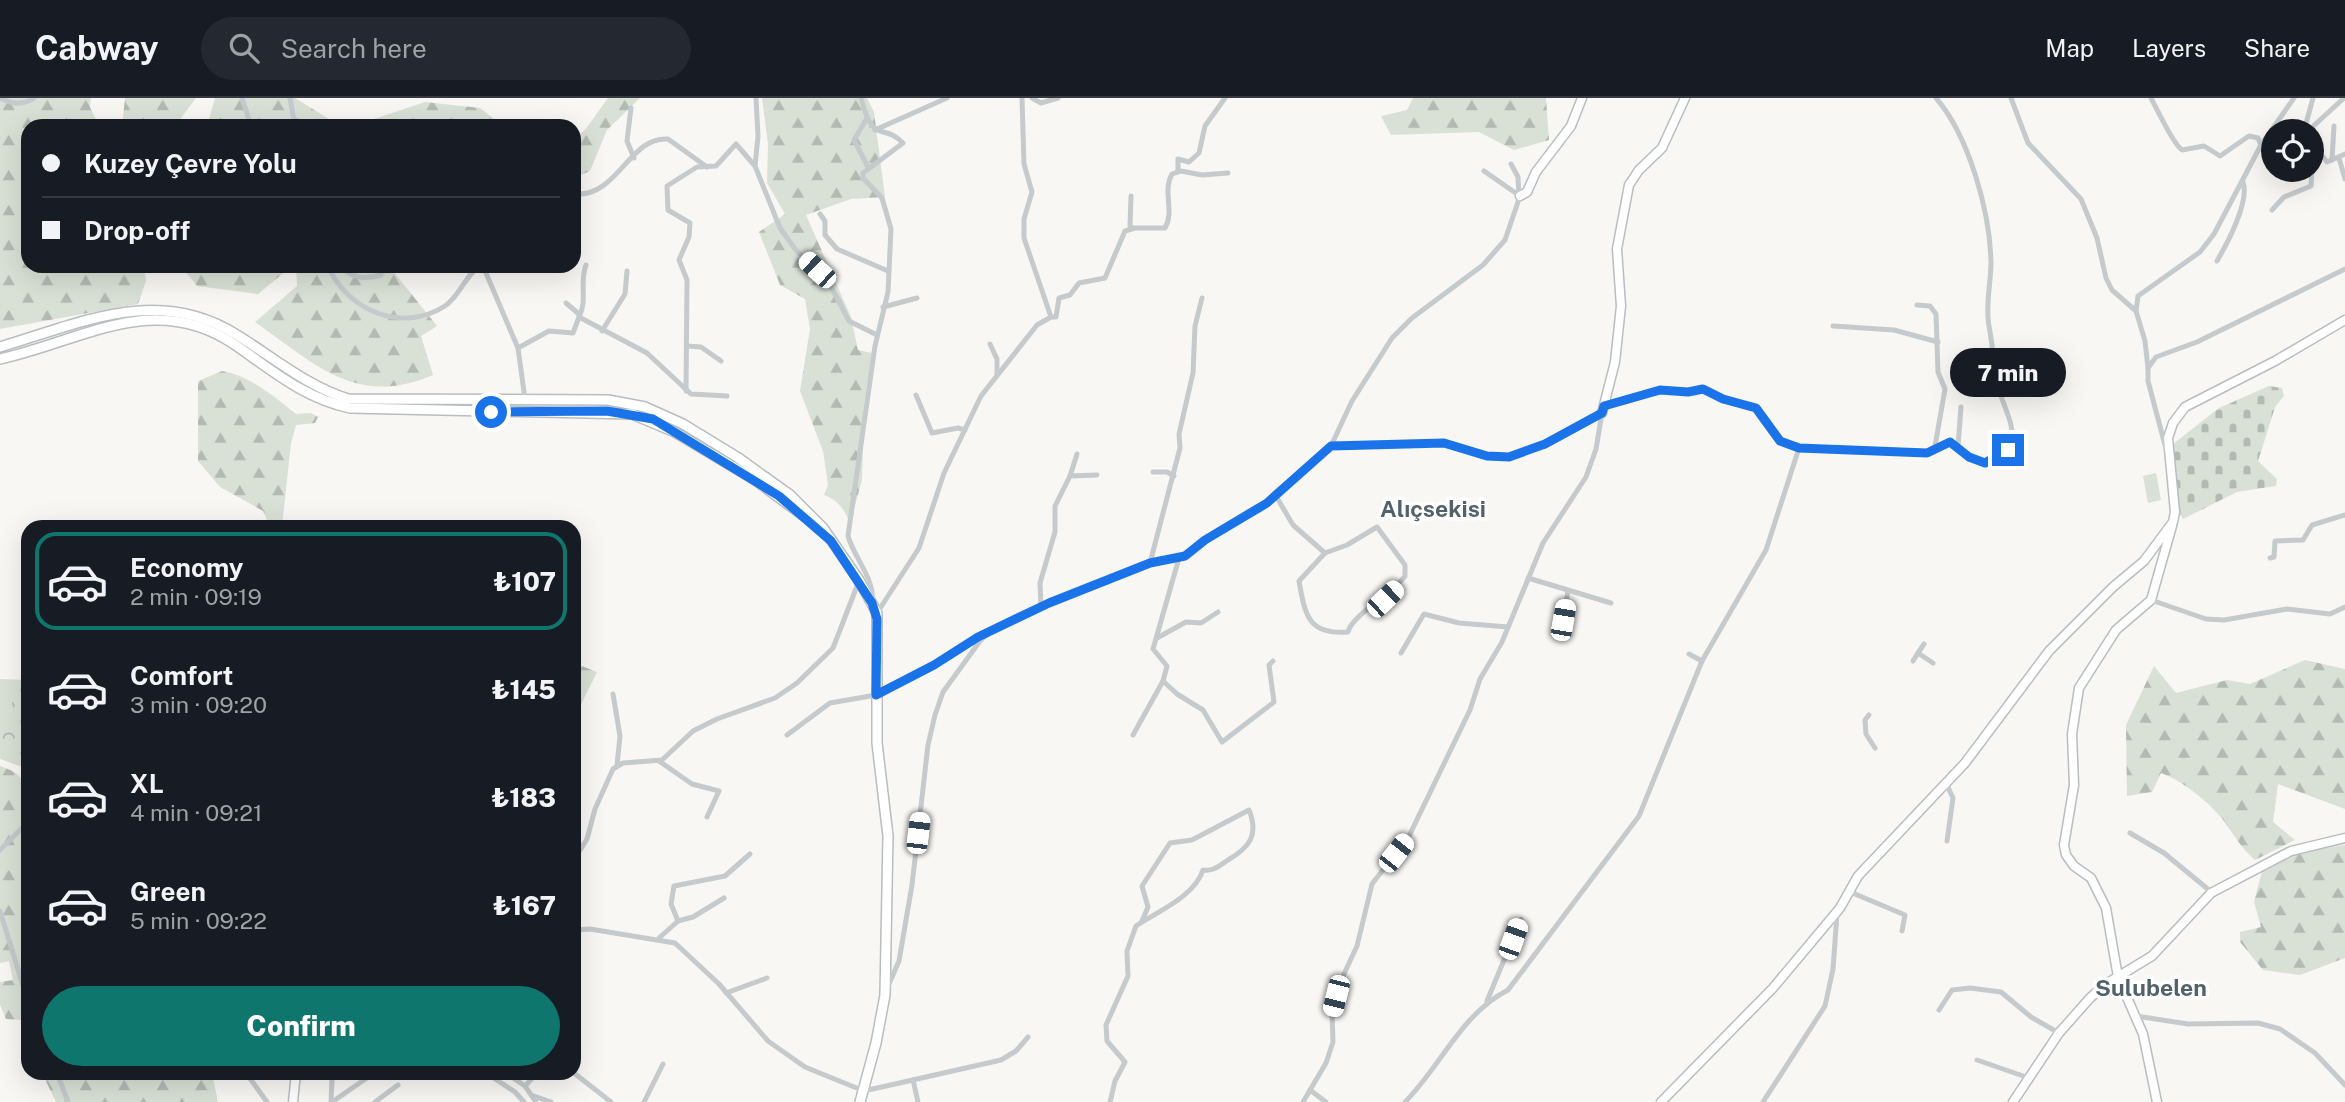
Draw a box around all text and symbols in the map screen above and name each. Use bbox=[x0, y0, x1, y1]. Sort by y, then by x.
search box bbox=[201, 17, 691, 80]
text: Cabway bbox=[35, 29, 159, 67]
icon: search bbox=[225, 29, 263, 67]
text: Search here bbox=[281, 33, 427, 64]
text: Map bbox=[2045, 34, 2094, 62]
text: Layers bbox=[2132, 34, 2206, 62]
text: Share bbox=[2244, 34, 2310, 62]
map controls bbox=[2261, 119, 2324, 182]
button: locate bbox=[2261, 119, 2324, 182]
text: Kuzey Çevre Yolu bbox=[84, 148, 297, 179]
text: Drop-off bbox=[84, 215, 190, 246]
car bbox=[795, 248, 840, 292]
callout: 7 min bbox=[1950, 348, 2066, 398]
text: 7 min bbox=[1978, 359, 2038, 386]
route start bbox=[475, 396, 507, 428]
route end bbox=[1992, 434, 2024, 466]
district label: Alıçsekisi bbox=[1380, 495, 1486, 522]
icon: car bbox=[46, 550, 109, 613]
text: Economy bbox=[130, 552, 243, 583]
text: ₺107 bbox=[493, 566, 556, 597]
car bbox=[1363, 577, 1408, 621]
text: 2 min · 09:19 bbox=[130, 583, 262, 610]
car bbox=[1550, 597, 1577, 643]
icon: car bbox=[46, 658, 109, 721]
text: Comfort bbox=[130, 660, 233, 691]
text: ₺145 bbox=[492, 674, 556, 705]
text: 3 min · 09:20 bbox=[130, 691, 267, 718]
icon: car bbox=[46, 766, 109, 829]
text: XL bbox=[130, 768, 164, 799]
text: ₺183 bbox=[491, 782, 556, 813]
text: 4 min · 09:21 bbox=[130, 799, 262, 826]
car bbox=[906, 811, 931, 855]
car bbox=[1375, 830, 1418, 876]
icon: car bbox=[46, 874, 109, 937]
text: Green bbox=[130, 876, 206, 907]
text: ₺167 bbox=[493, 890, 556, 921]
text: 5 min · 09:22 bbox=[130, 907, 267, 934]
car bbox=[1496, 916, 1531, 962]
car bbox=[1321, 973, 1352, 1019]
district label: Sulubelen bbox=[2095, 974, 2207, 1001]
button: Confirm bbox=[42, 986, 560, 1066]

